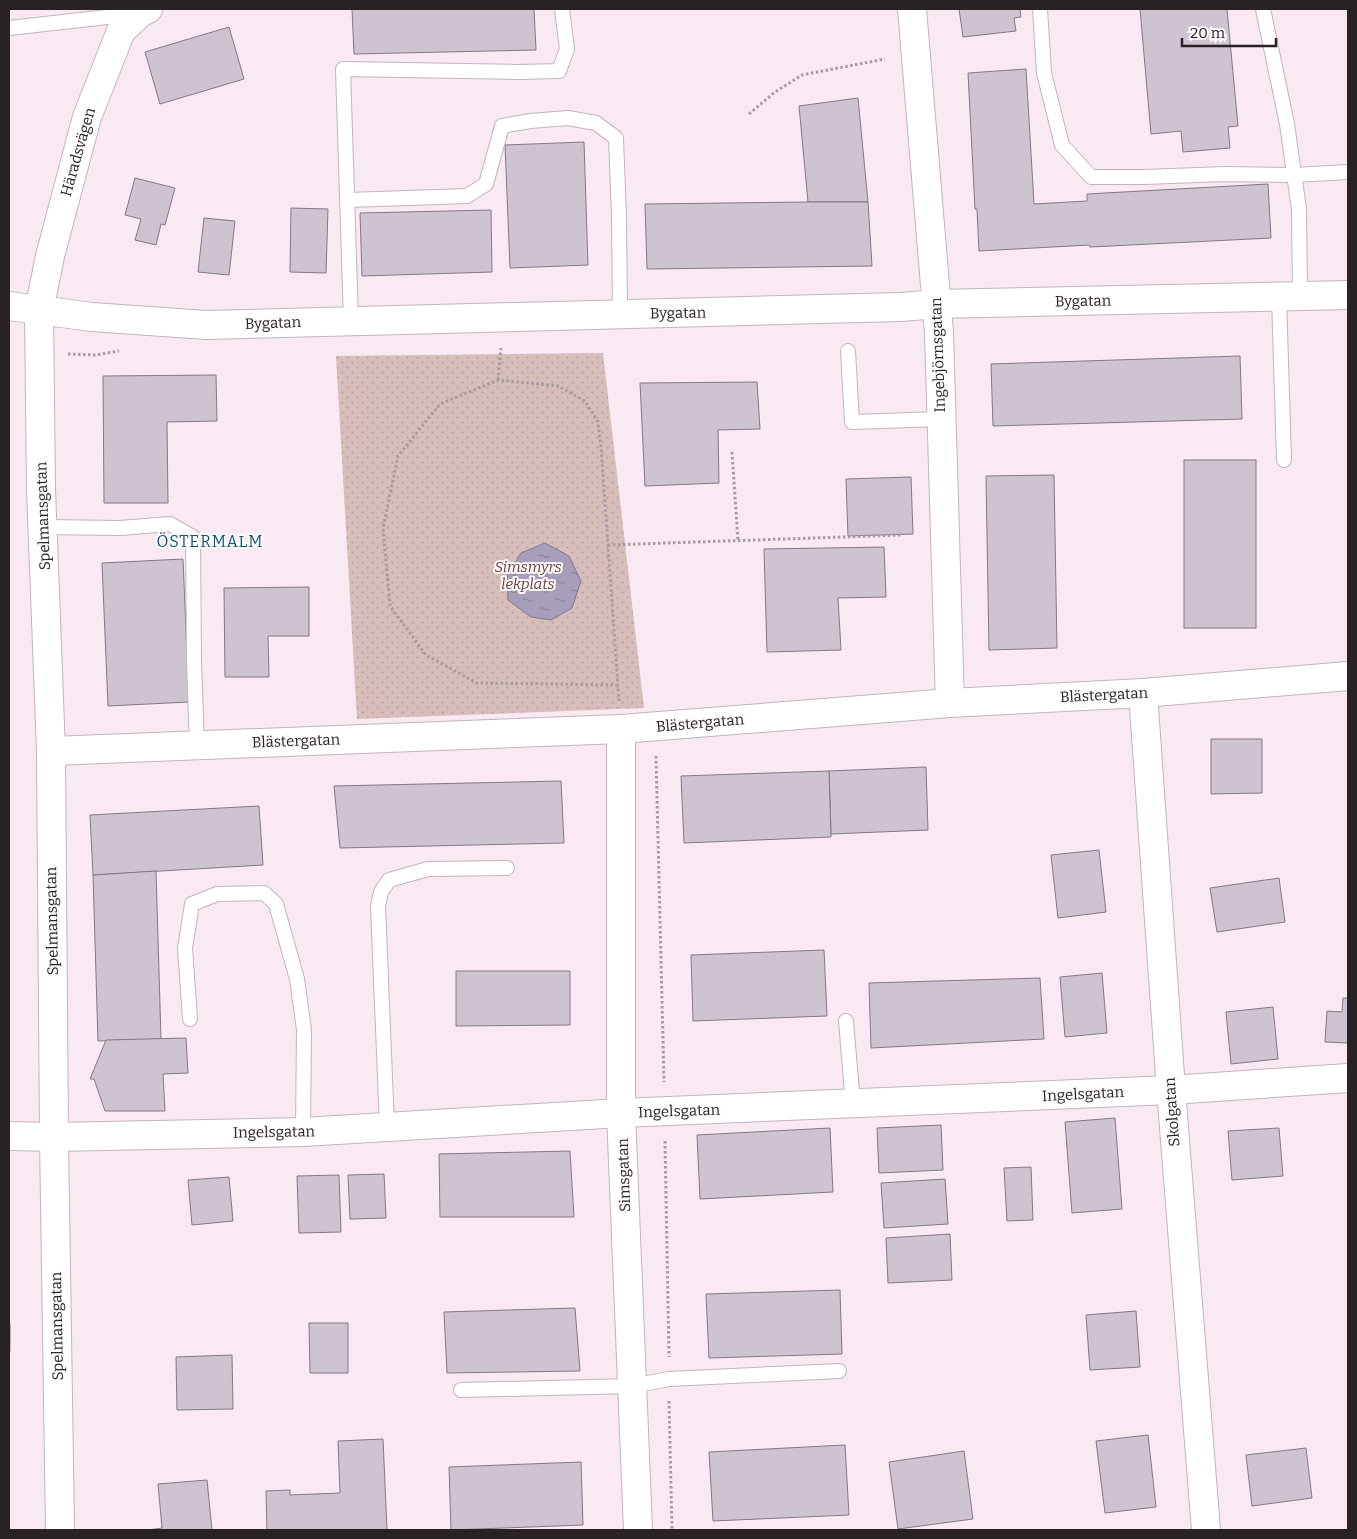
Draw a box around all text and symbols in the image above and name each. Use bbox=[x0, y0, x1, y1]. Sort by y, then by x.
scale bar bbox=[1182, 15, 1276, 47]
text: 20 m bbox=[1190, 24, 1226, 42]
street label: Häradsvägen bbox=[57, 105, 99, 199]
street label: Bygatan bbox=[1055, 292, 1112, 310]
street label: Ingebjörnsgatan bbox=[927, 297, 949, 413]
street label: Bygatan bbox=[650, 304, 707, 322]
street label: Bygatan bbox=[245, 313, 302, 333]
street label: Spelmansgatan bbox=[32, 461, 54, 571]
district label: ÖSTERMALM bbox=[156, 532, 264, 551]
park label: Simsmyrs lekplats bbox=[494, 558, 562, 593]
street label: Blästergatan bbox=[1060, 684, 1149, 706]
street label: Blästergatan bbox=[655, 710, 745, 736]
street label: Blästergatan bbox=[252, 730, 341, 752]
street label: Spelmansgatan bbox=[42, 866, 62, 975]
street label: Skolgatan bbox=[1161, 1076, 1183, 1147]
street label: Ingelsgatan bbox=[1042, 1083, 1125, 1105]
street label: Ingelsgatan bbox=[638, 1101, 721, 1121]
street label: Ingelsgatan bbox=[233, 1122, 316, 1142]
street label: Simsgatan bbox=[614, 1137, 634, 1212]
street label: Spelmansgatan bbox=[47, 1271, 67, 1380]

